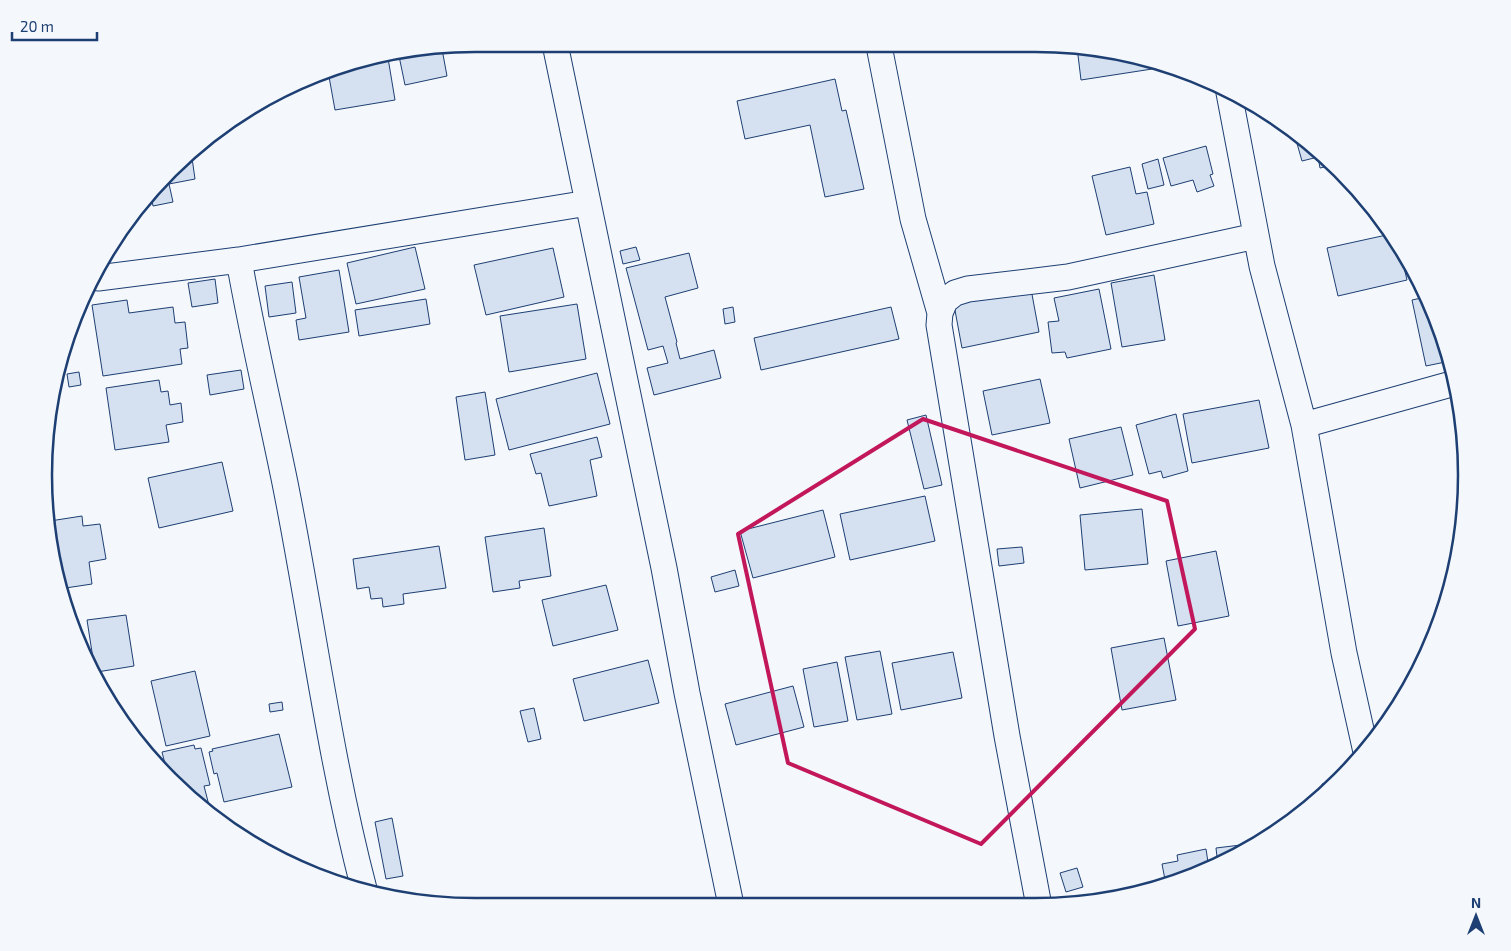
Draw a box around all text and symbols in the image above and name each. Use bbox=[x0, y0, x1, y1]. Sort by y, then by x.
scale bar bbox=[12, 10, 98, 42]
text: 20 m bbox=[20, 17, 54, 35]
north arrow bbox=[1451, 891, 1501, 941]
text: N bbox=[1471, 894, 1481, 911]

